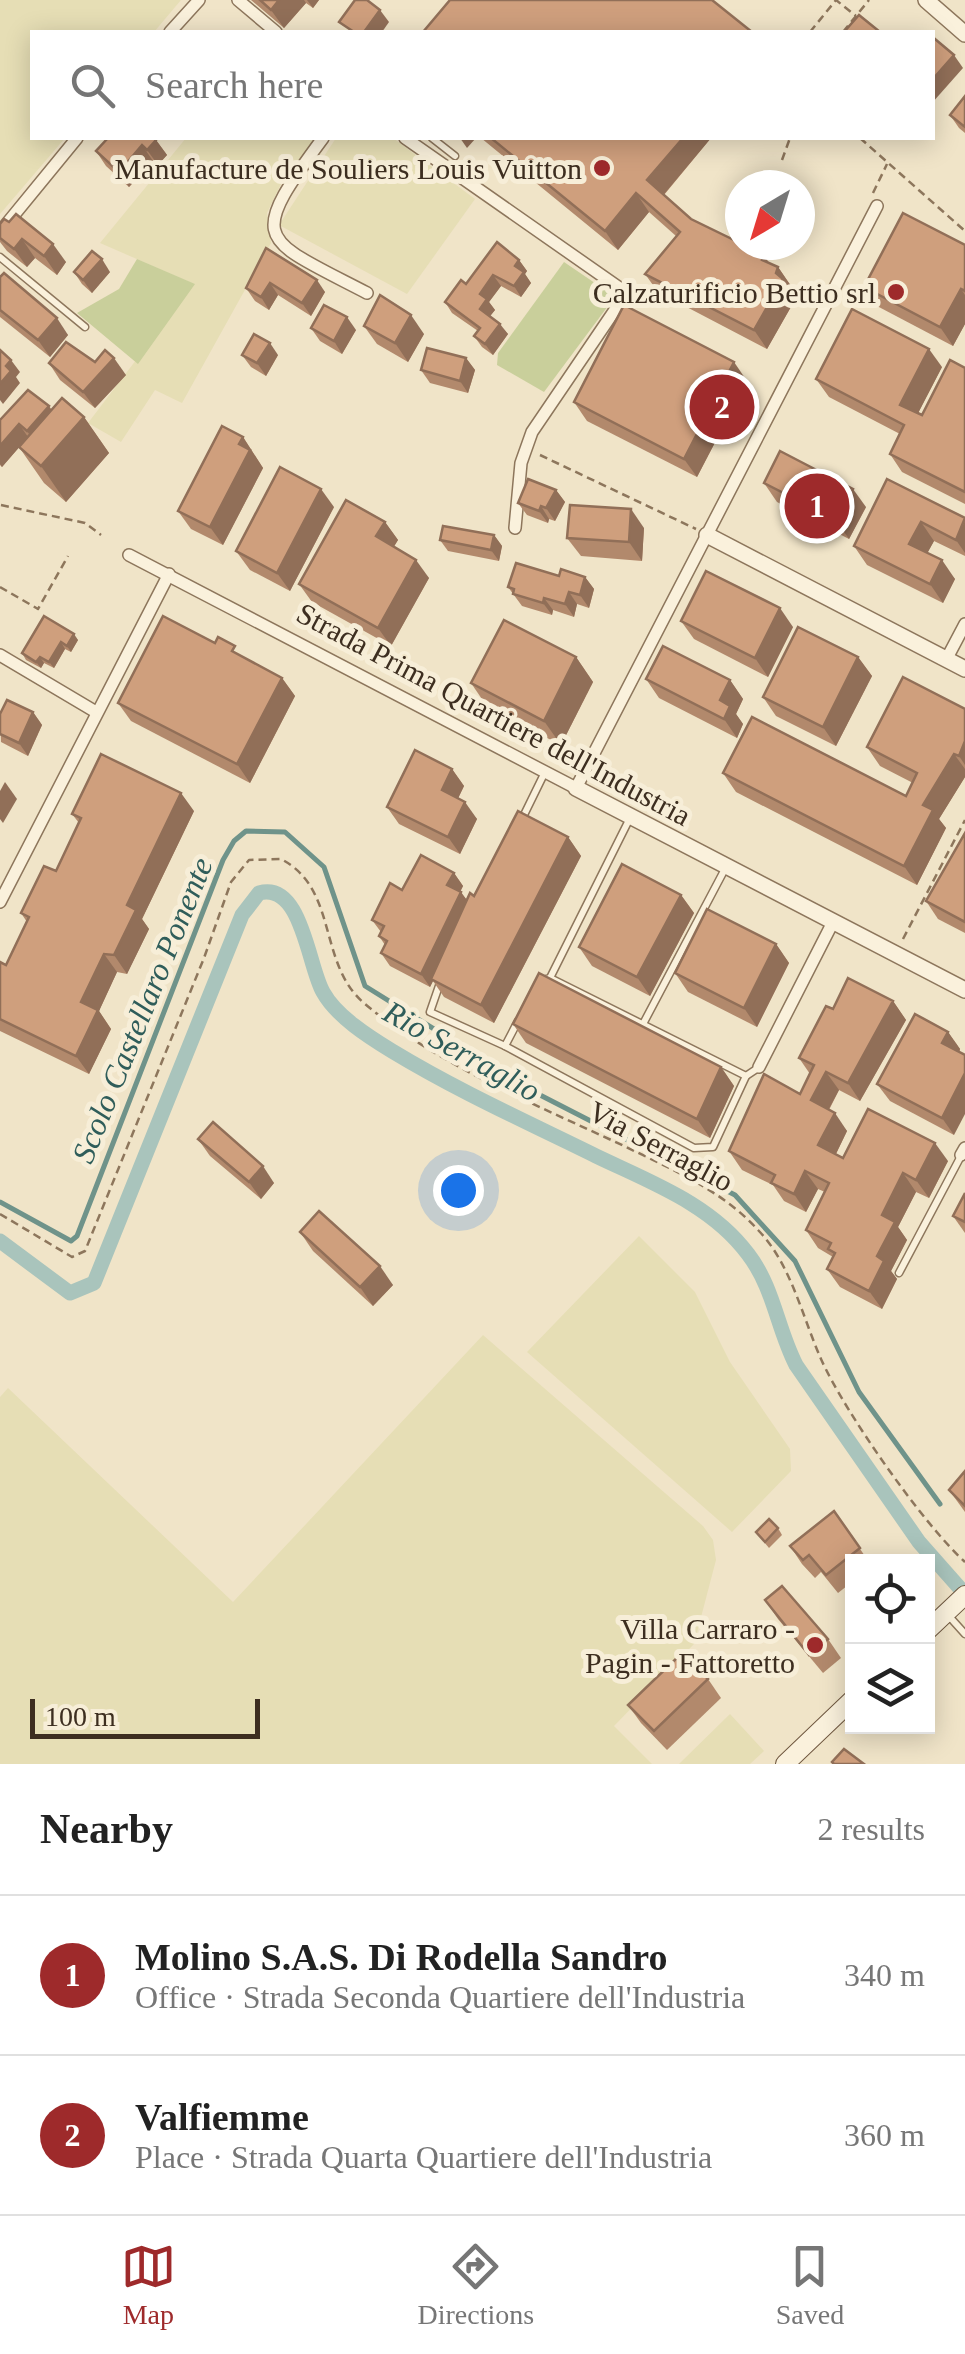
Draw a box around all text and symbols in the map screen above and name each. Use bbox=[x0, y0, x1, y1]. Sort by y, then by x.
search box bbox=[30, 30, 935, 140]
icon: search bbox=[65, 58, 120, 113]
text: Search here bbox=[145, 64, 323, 106]
place label: Manufacture de Souliers Louis Vuitton bbox=[114, 152, 582, 185]
marker: Manufacture de Souliers Louis Vuitton bbox=[591, 157, 613, 179]
north arrow bbox=[725, 170, 815, 260]
place label: Calzaturificio Bettio srl bbox=[593, 276, 876, 309]
marker: Calzaturificio Bettio srl bbox=[885, 281, 907, 303]
pin: 2 bbox=[690, 370, 754, 444]
pin: 1 bbox=[784, 468, 850, 544]
street label: Strada Prima Quartiere dell'Industria bbox=[292, 596, 696, 832]
water label: Scolo Castellaro Ponente bbox=[64, 852, 220, 1168]
water label: Rio Serraglio bbox=[377, 993, 547, 1109]
street label: Via Serraglio bbox=[583, 1094, 739, 1198]
your location bbox=[433, 1165, 484, 1216]
map controls bbox=[845, 1554, 935, 1734]
button: locate bbox=[845, 1554, 935, 1644]
place label: Villa Carraro - Pagin - Fattoretto bbox=[585, 1612, 795, 1679]
marker: Villa Carraro - Pagin - Fattoretto bbox=[804, 1634, 826, 1656]
button: layers bbox=[845, 1644, 935, 1734]
scale bar bbox=[30, 1694, 260, 1738]
text: 100 m bbox=[45, 1701, 116, 1732]
text: Nearby bbox=[40, 1806, 173, 1852]
text: 2 results bbox=[817, 1811, 925, 1847]
text: Molino S.A.S. Di Rodella Sandro bbox=[135, 1936, 667, 1978]
text: 1 bbox=[65, 1957, 81, 1993]
text: 340 m bbox=[844, 1957, 925, 1993]
text: Office · Strada Seconda Quartiere dell'Industria bbox=[135, 1979, 745, 2015]
text: Valfiemme bbox=[135, 2096, 309, 2138]
text: 2 bbox=[65, 2117, 81, 2153]
text: 360 m bbox=[844, 2117, 925, 2153]
text: Place · Strada Quarta Quartiere dell'Industria bbox=[135, 2139, 712, 2175]
tab: Map bbox=[121, 2239, 176, 2331]
tab: Directions bbox=[417, 2239, 534, 2331]
tab: Saved bbox=[776, 2239, 844, 2331]

